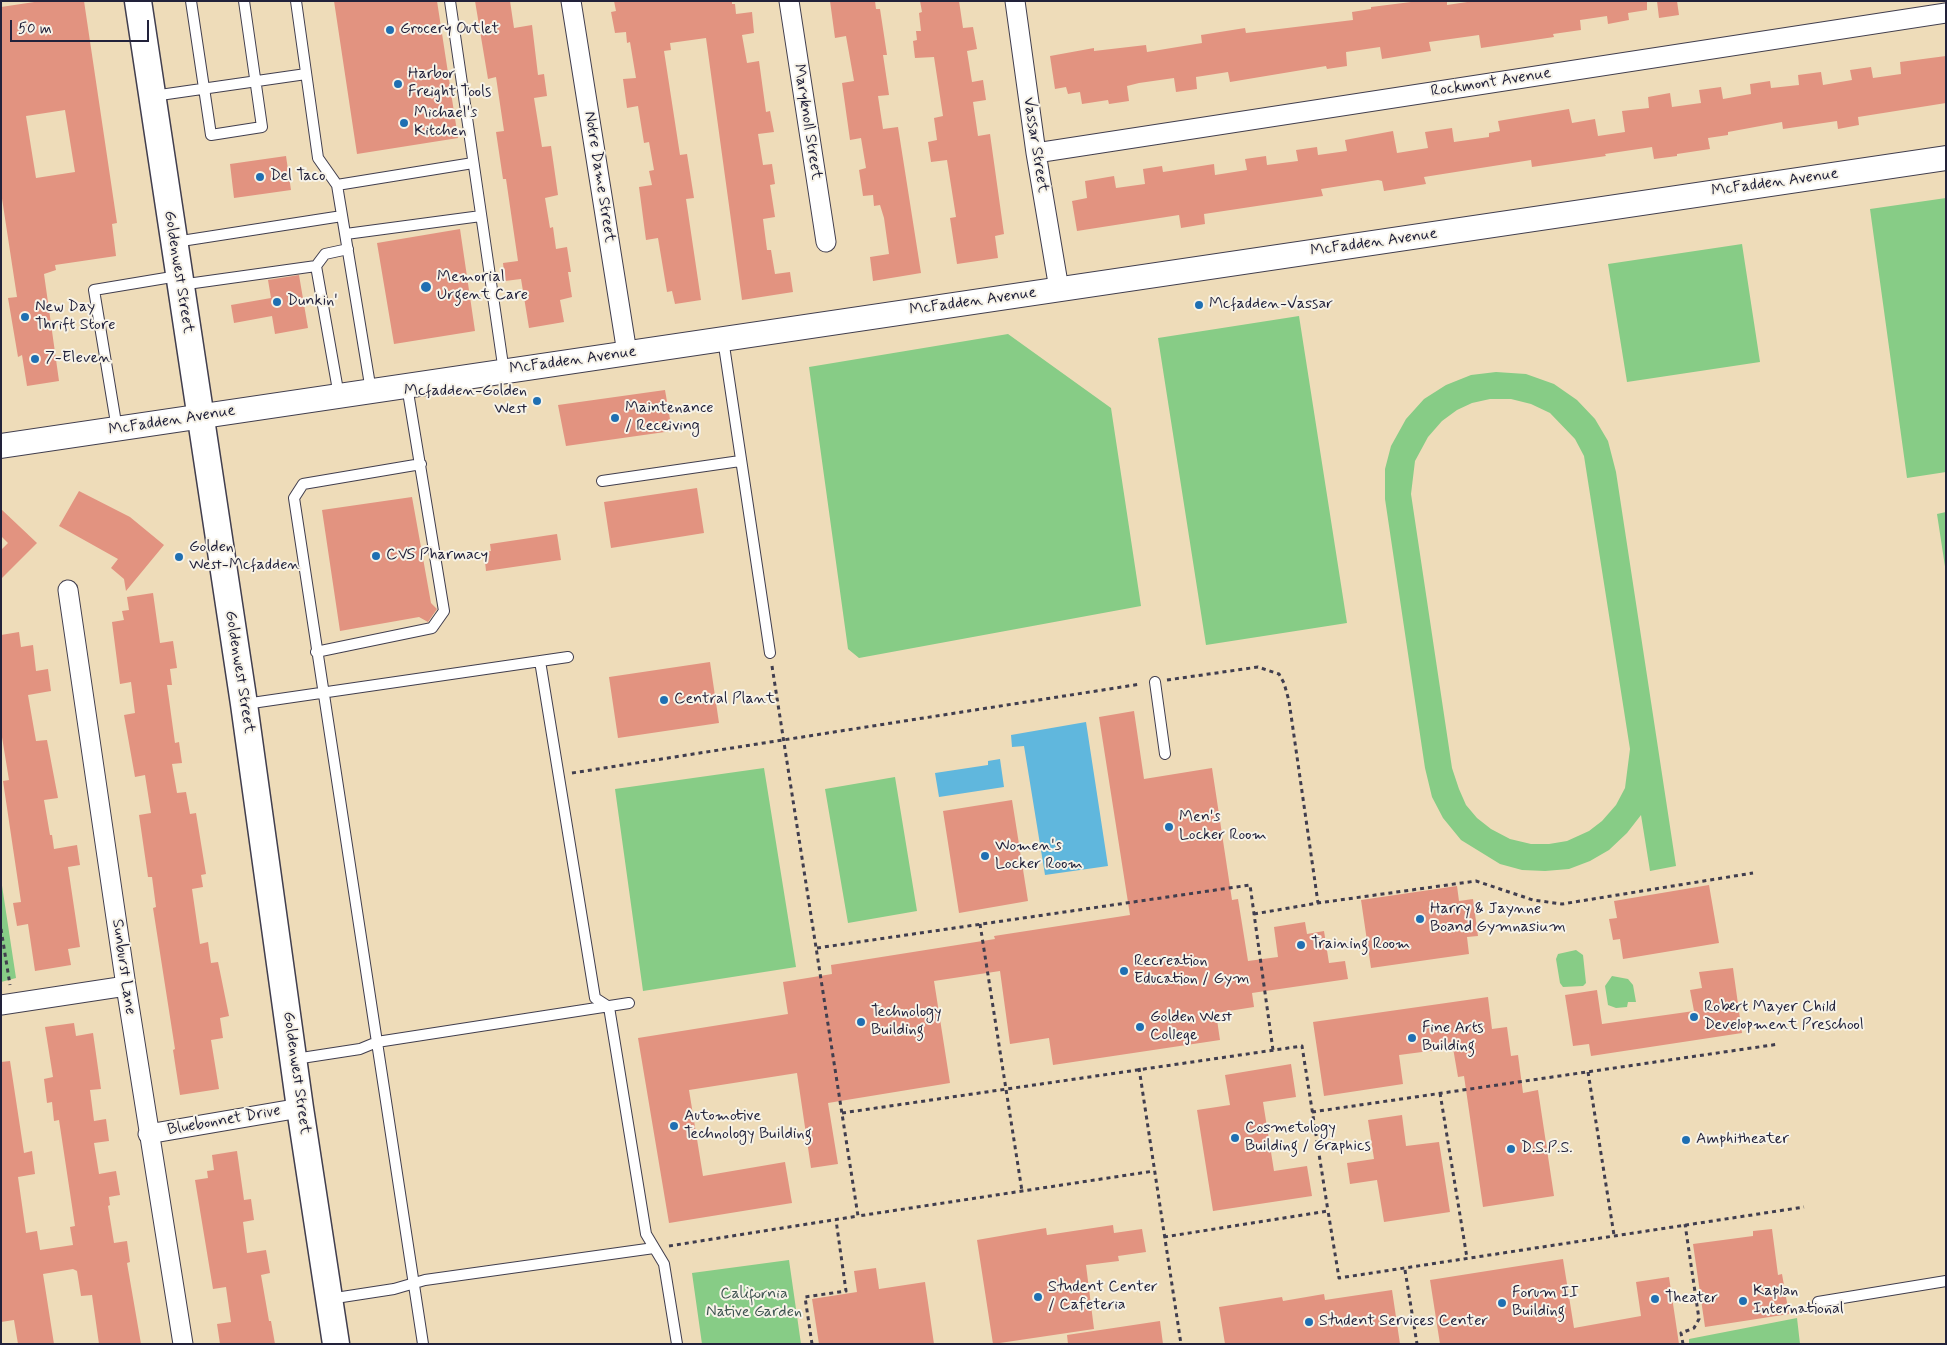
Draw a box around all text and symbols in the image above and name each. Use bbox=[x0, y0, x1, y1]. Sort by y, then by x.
scale bar bbox=[12, 10, 151, 42]
text: 50 m bbox=[18, 19, 52, 39]
place label: Grocery Outlet bbox=[400, 20, 499, 40]
marker: Grocery Outlet bbox=[384, 24, 396, 36]
street label: Maryknoll Street bbox=[788, 63, 826, 181]
street label: Rockmont Avenue bbox=[1429, 64, 1553, 102]
place label: Harbor Freight Tools bbox=[408, 65, 491, 103]
marker: Harbor Freight Tools bbox=[392, 78, 404, 90]
street label: Vassar Street bbox=[1018, 96, 1052, 194]
place label: Michael's Kitchen bbox=[414, 104, 477, 142]
street label: Notre Dame Street bbox=[579, 110, 619, 244]
marker: Michael's Kitchen bbox=[398, 117, 410, 129]
street label: McFadden Avenue bbox=[1710, 165, 1840, 201]
place label: Del Taco bbox=[270, 167, 325, 187]
marker: Del Taco bbox=[254, 171, 266, 183]
street label: Goldenwest Street bbox=[159, 209, 197, 335]
street label: McFadden Avenue bbox=[1309, 225, 1439, 261]
place label: Memorial Urgent Care bbox=[437, 268, 528, 306]
marker: Memorial Urgent Care bbox=[419, 280, 433, 294]
street label: McFadden Avenue bbox=[908, 284, 1038, 320]
place label: Dunkin' bbox=[287, 292, 338, 312]
place label: Mcfadden-Vassar bbox=[1209, 295, 1333, 315]
marker: Dunkin' bbox=[271, 296, 283, 308]
place label: New Day Thrift Store bbox=[35, 298, 116, 336]
marker: Mcfadden-Vassar bbox=[1193, 299, 1205, 311]
marker: New Day Thrift Store bbox=[19, 311, 31, 323]
street label: McFadden Avenue bbox=[508, 343, 638, 379]
place label: 7-Eleven bbox=[45, 349, 111, 369]
marker: 7-Eleven bbox=[29, 353, 41, 365]
place label: Mcfadden-Golden West bbox=[404, 382, 527, 420]
marker: Mcfadden-Golden West bbox=[531, 395, 543, 407]
place label: Maintenance / Receiving bbox=[625, 399, 713, 437]
street label: McFadden Avenue bbox=[107, 402, 237, 440]
marker: Maintenance / Receiving bbox=[609, 412, 621, 424]
place label: Golden West-Mcfadden bbox=[189, 538, 300, 576]
place label: CVS Pharmacy bbox=[386, 546, 488, 566]
marker: CVS Pharmacy bbox=[370, 550, 382, 562]
marker: Golden West-Mcfadden bbox=[173, 551, 185, 563]
street label: Goldenwest Street bbox=[220, 609, 258, 735]
place label: Central Plant bbox=[674, 690, 775, 710]
marker: Central Plant bbox=[658, 694, 670, 706]
place label: Men's Locker Room bbox=[1179, 808, 1267, 846]
marker: Men's Locker Room bbox=[1163, 821, 1175, 833]
place label: Women's Locker Room bbox=[995, 837, 1083, 875]
marker: Women's Locker Room bbox=[979, 850, 991, 862]
place label: Harry & Jaynne Boand Gymnasium bbox=[1430, 900, 1566, 938]
marker: Harry & Jaynne Boand Gymnasium bbox=[1414, 913, 1426, 925]
street label: Sunburst Lane bbox=[107, 918, 139, 1016]
place label: Training Room bbox=[1311, 935, 1410, 955]
marker: Training Room bbox=[1295, 939, 1307, 951]
place label: Recreation Education / Gym bbox=[1134, 952, 1249, 990]
marker: Recreation Education / Gym bbox=[1118, 965, 1130, 977]
place label: Robert Mayer Child Development Preschool bbox=[1704, 998, 1864, 1036]
place label: Technology Building bbox=[871, 1003, 942, 1041]
place label: Golden West College bbox=[1150, 1008, 1232, 1046]
street label: Goldenwest Street bbox=[278, 1010, 314, 1136]
marker: Robert Mayer Child Development Preschool bbox=[1688, 1011, 1700, 1023]
marker: Technology Building bbox=[855, 1016, 867, 1028]
place label: Fine Arts Building bbox=[1422, 1019, 1484, 1057]
marker: Golden West College bbox=[1134, 1021, 1146, 1033]
marker: Fine Arts Building bbox=[1406, 1032, 1418, 1044]
street label: Bluebonnet Drive bbox=[166, 1102, 282, 1140]
place label: Automotive Technology Building bbox=[684, 1107, 812, 1145]
place label: Cosmetology Building / Graphics bbox=[1245, 1119, 1371, 1157]
marker: Automotive Technology Building bbox=[668, 1120, 680, 1132]
place label: Amphitheater bbox=[1696, 1130, 1789, 1150]
marker: Cosmetology Building / Graphics bbox=[1229, 1132, 1241, 1144]
marker: Amphitheater bbox=[1680, 1134, 1692, 1146]
place label: D.S.P.S. bbox=[1521, 1139, 1573, 1159]
marker: D.S.P.S. bbox=[1505, 1143, 1517, 1155]
place label: Student Center / Cafeteria bbox=[1048, 1278, 1158, 1316]
place label: Kaplan International bbox=[1753, 1282, 1844, 1320]
place label: Forum II Building bbox=[1512, 1284, 1579, 1322]
park label: California Native Garden bbox=[706, 1285, 802, 1323]
place label: Theater bbox=[1665, 1289, 1718, 1309]
marker: Student Center / Cafeteria bbox=[1032, 1291, 1044, 1303]
marker: Theater bbox=[1649, 1293, 1661, 1305]
marker: Kaplan International bbox=[1737, 1295, 1749, 1307]
marker: Forum II Building bbox=[1496, 1297, 1508, 1309]
place label: Student Services Center bbox=[1319, 1312, 1488, 1332]
marker: Student Services Center bbox=[1303, 1316, 1315, 1328]

